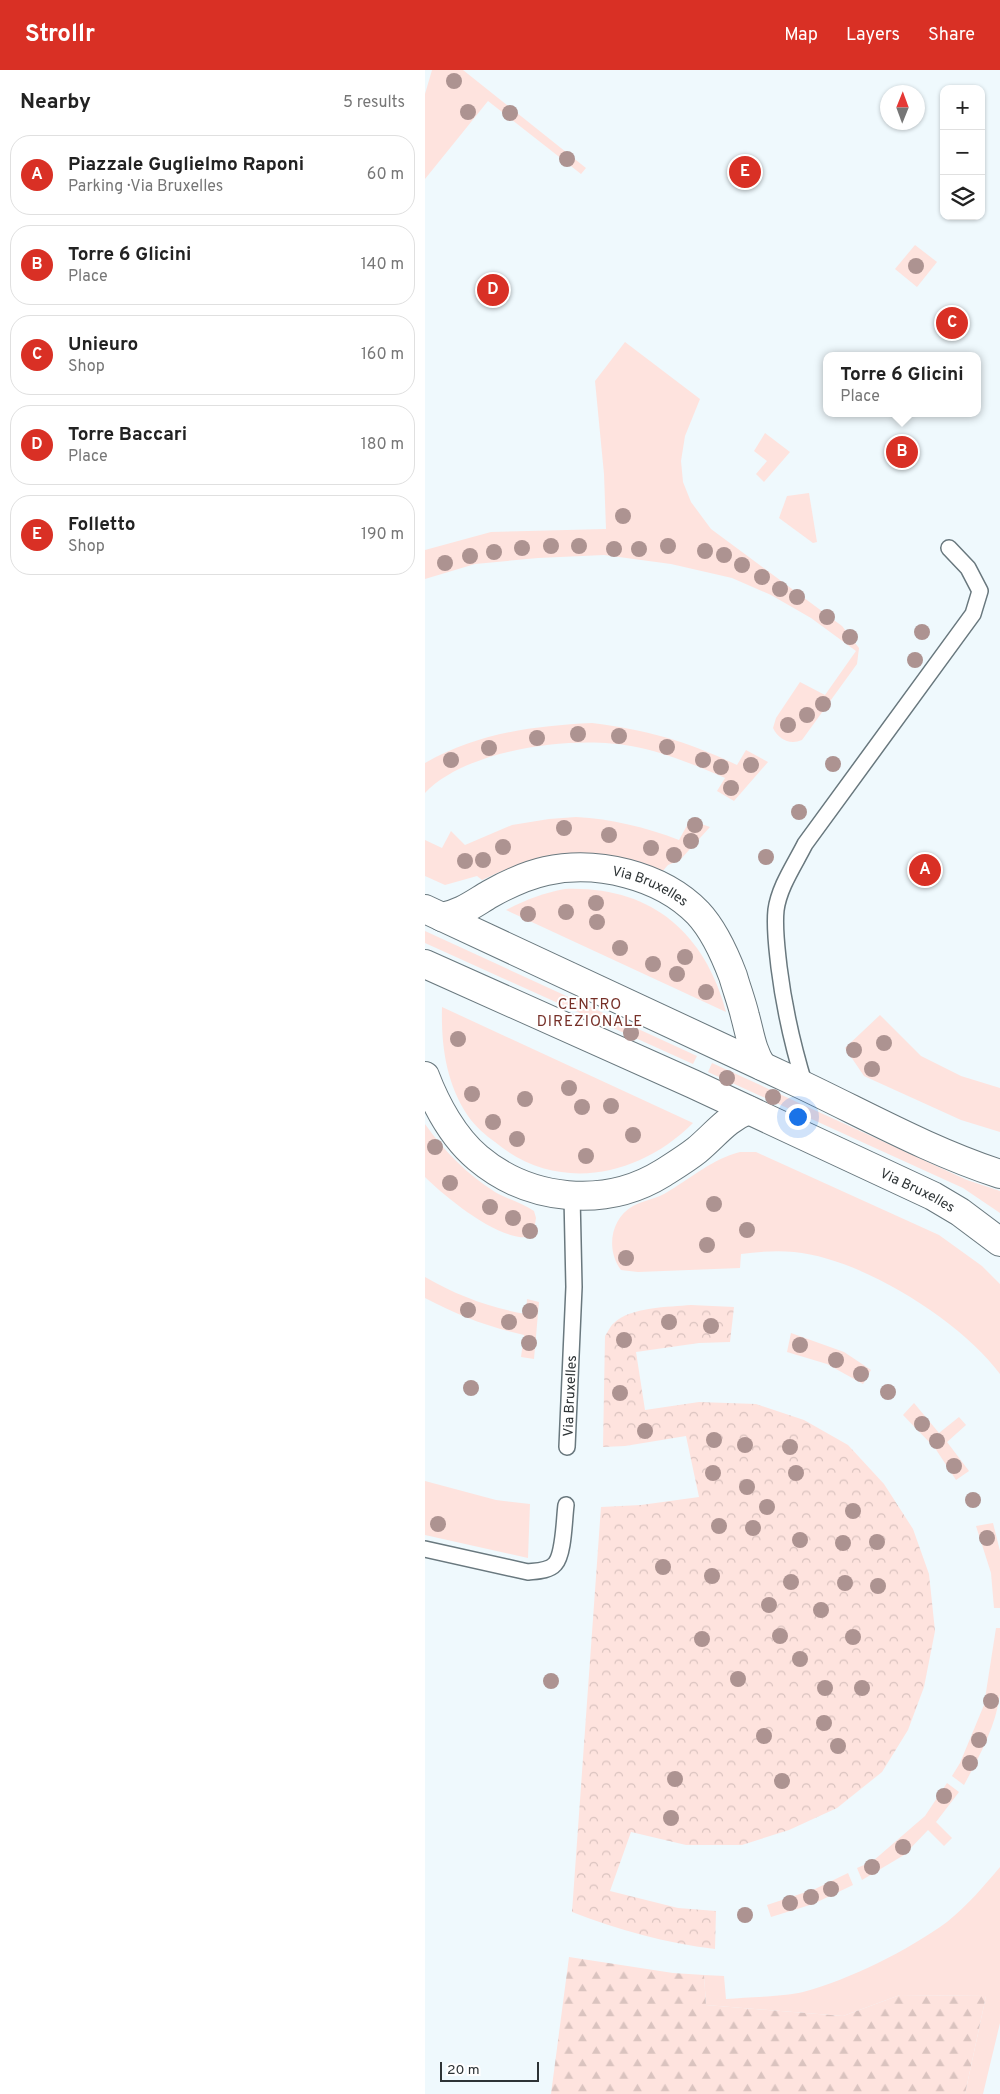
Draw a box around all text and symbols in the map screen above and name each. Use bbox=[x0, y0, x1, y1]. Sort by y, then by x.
text: Strollr bbox=[25, 20, 95, 50]
text: Map bbox=[784, 24, 818, 47]
text: Layers bbox=[846, 24, 900, 47]
text: Share bbox=[928, 24, 975, 47]
north arrow bbox=[880, 85, 925, 130]
map controls bbox=[940, 85, 985, 220]
button: + bbox=[940, 85, 985, 130]
text: Nearby bbox=[20, 89, 91, 116]
text: 5 results bbox=[343, 93, 405, 113]
button: − bbox=[940, 130, 985, 175]
text: Piazzale Guglielmo Raponi bbox=[68, 153, 304, 177]
pin: E bbox=[729, 153, 761, 191]
text: A bbox=[31, 165, 43, 185]
text: 60 m bbox=[367, 165, 404, 185]
button: layers bbox=[940, 175, 985, 220]
text: Parking · Via Bruxelles bbox=[68, 177, 223, 197]
text: Torre 6 Glicini bbox=[68, 243, 191, 267]
text: B bbox=[31, 255, 43, 275]
text: 140 m bbox=[361, 255, 404, 275]
text: Place bbox=[68, 267, 108, 287]
pin: D bbox=[477, 271, 509, 309]
pin: C bbox=[936, 304, 968, 342]
text: Unieuro bbox=[68, 333, 138, 357]
text: C bbox=[32, 345, 42, 365]
text: 160 m bbox=[361, 345, 404, 365]
popup bbox=[823, 352, 981, 417]
text: Shop bbox=[68, 357, 105, 377]
text: Torre 6 Glicini bbox=[840, 363, 964, 387]
text: Place bbox=[840, 387, 880, 407]
text: Torre Baccari bbox=[68, 423, 187, 447]
pin: B bbox=[886, 433, 918, 471]
text: D bbox=[31, 435, 43, 455]
text: 180 m bbox=[361, 435, 404, 455]
text: Place bbox=[68, 447, 108, 467]
text: Folletto bbox=[68, 513, 136, 537]
text: E bbox=[32, 525, 42, 545]
text: 190 m bbox=[361, 525, 404, 545]
text: Shop bbox=[68, 537, 105, 557]
pin: A bbox=[909, 851, 941, 889]
street label: Via Bruxelles bbox=[611, 863, 691, 911]
district label: CENTRO DIREZIONALE bbox=[537, 996, 643, 1032]
your location bbox=[785, 1104, 811, 1130]
street label: Via Bruxelles bbox=[877, 1165, 957, 1217]
street label: Via Bruxelles bbox=[560, 1355, 581, 1437]
scale bar bbox=[440, 2059, 539, 2082]
text: 20 m bbox=[447, 2062, 480, 2079]

